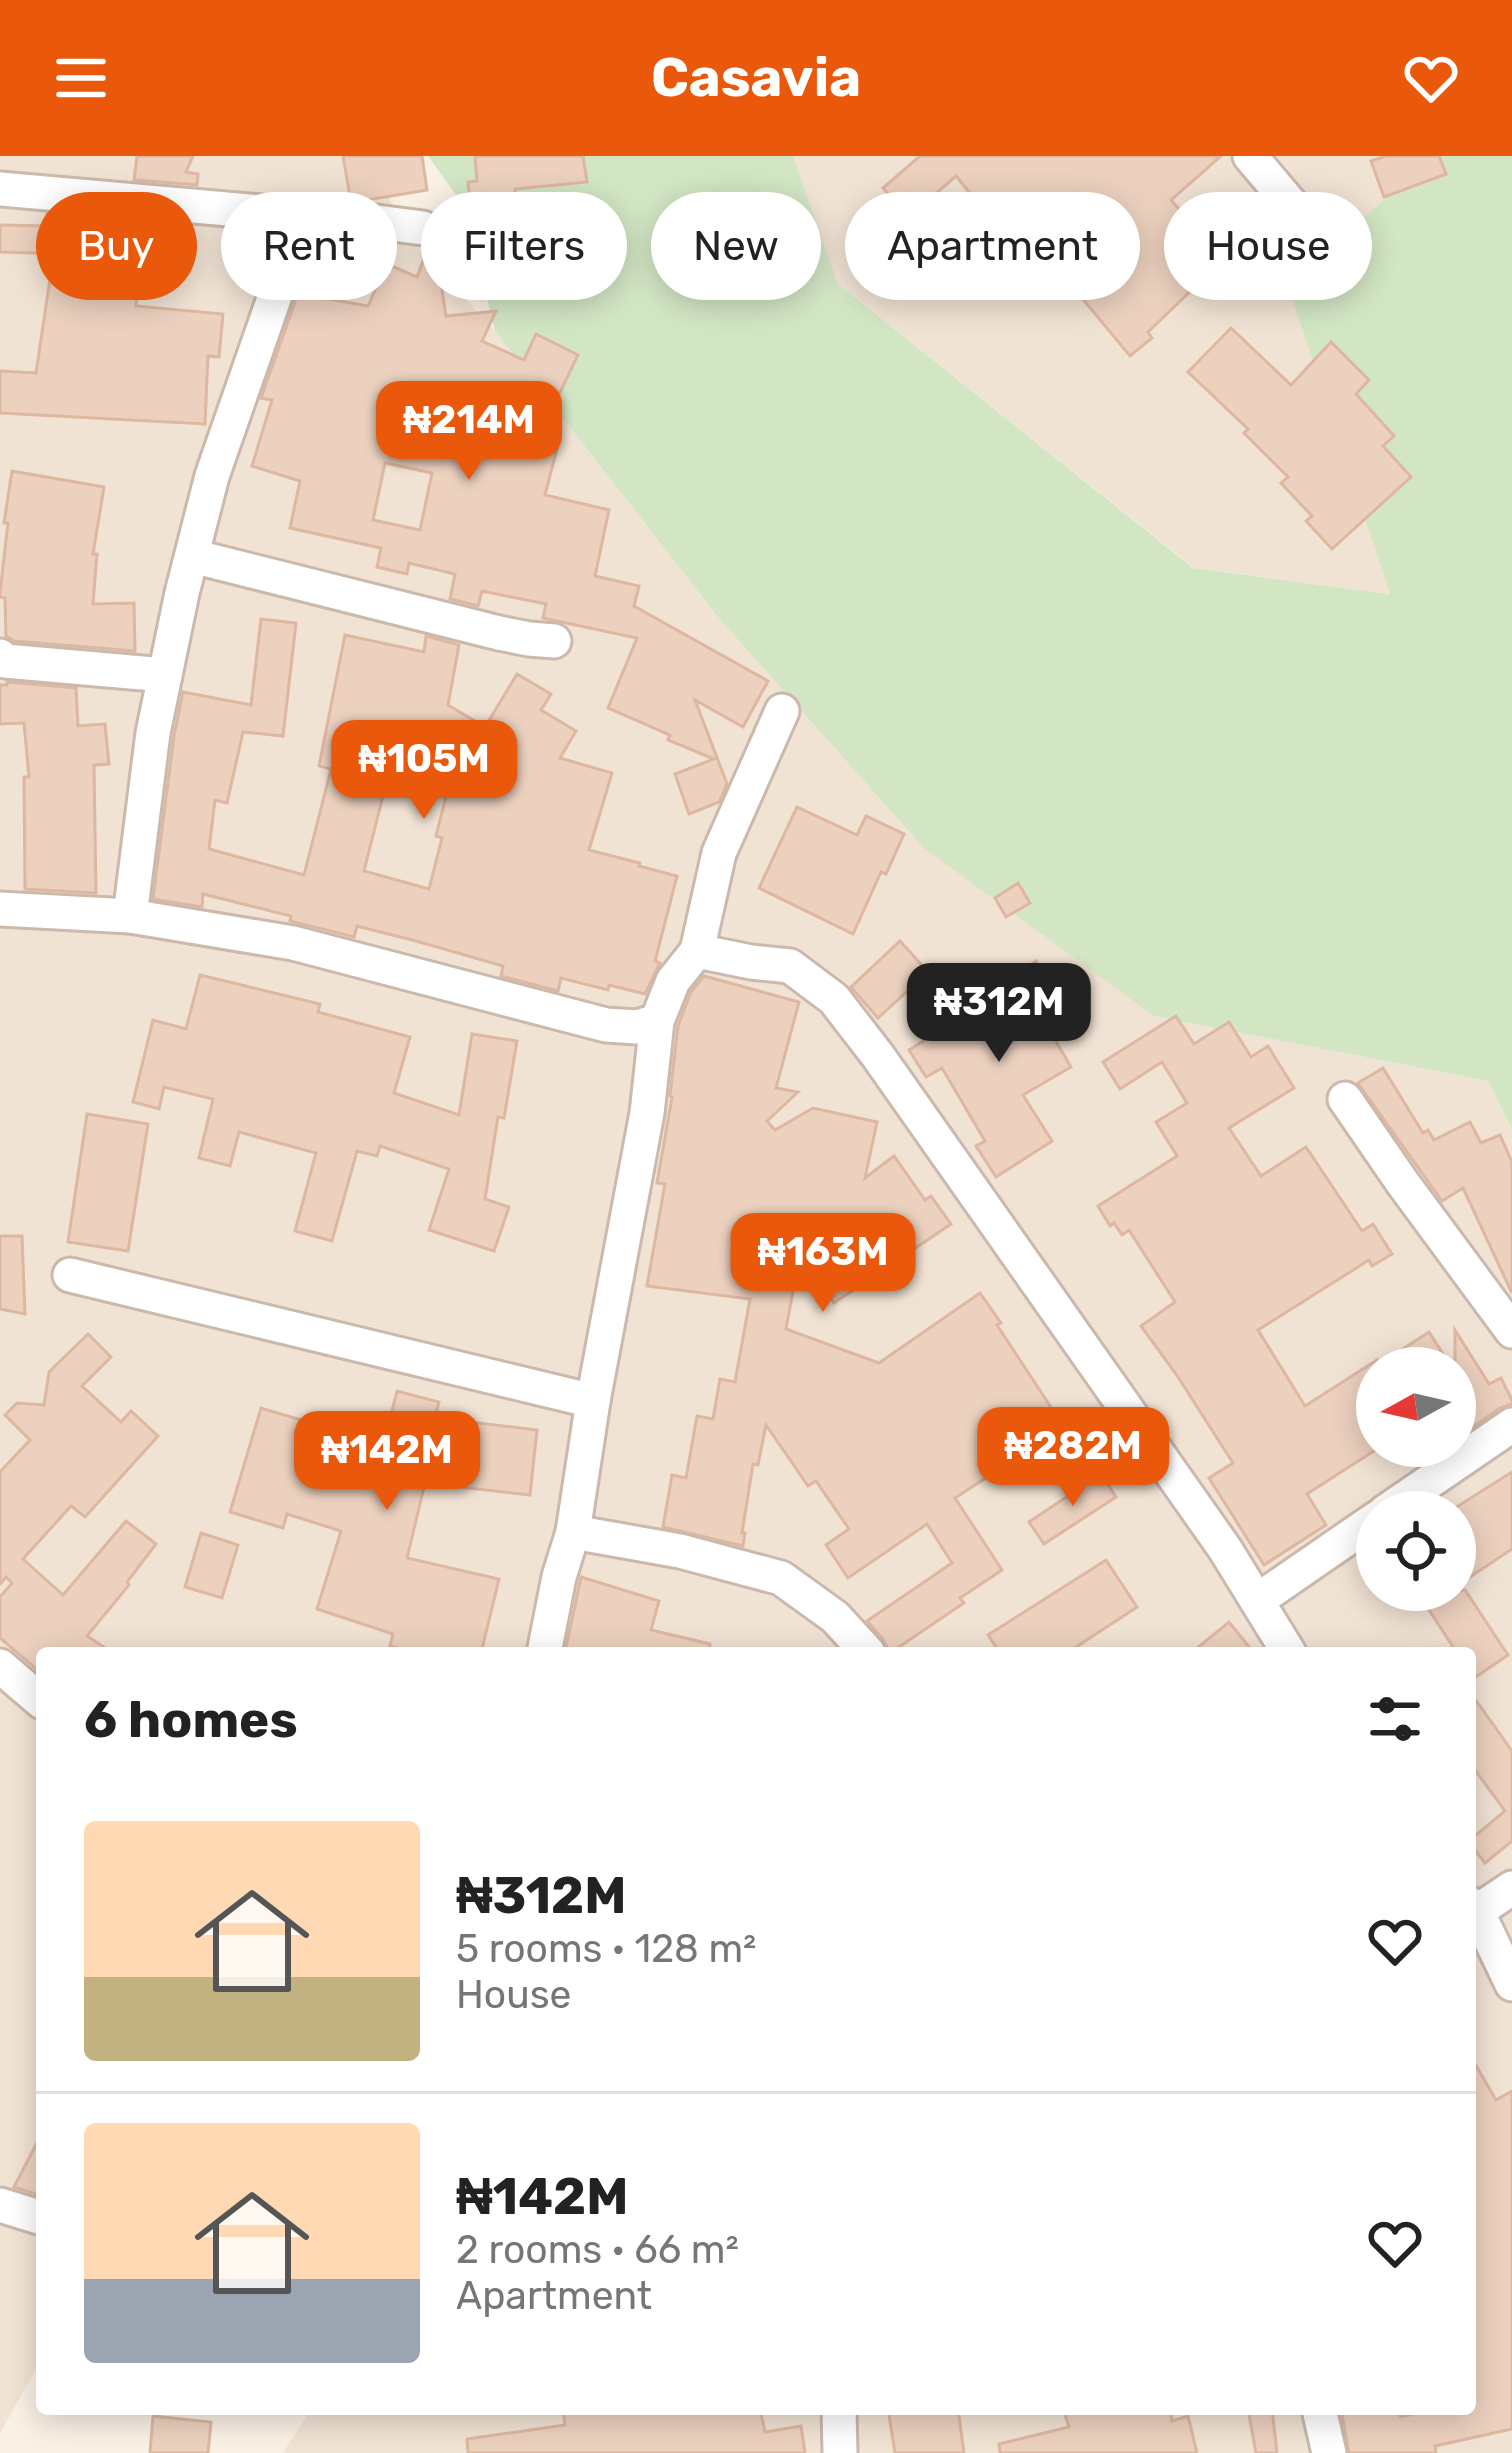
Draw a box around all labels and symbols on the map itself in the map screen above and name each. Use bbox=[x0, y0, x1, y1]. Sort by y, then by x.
pin: ₦214M bbox=[385, 381, 553, 483]
pin: ₦105M bbox=[340, 720, 508, 822]
pin: ₦312M bbox=[915, 963, 1083, 1065]
pin: ₦163M bbox=[739, 1213, 907, 1315]
north arrow bbox=[1356, 1347, 1476, 1467]
pin: ₦282M bbox=[989, 1407, 1157, 1509]
pin: ₦142M bbox=[303, 1411, 471, 1513]

